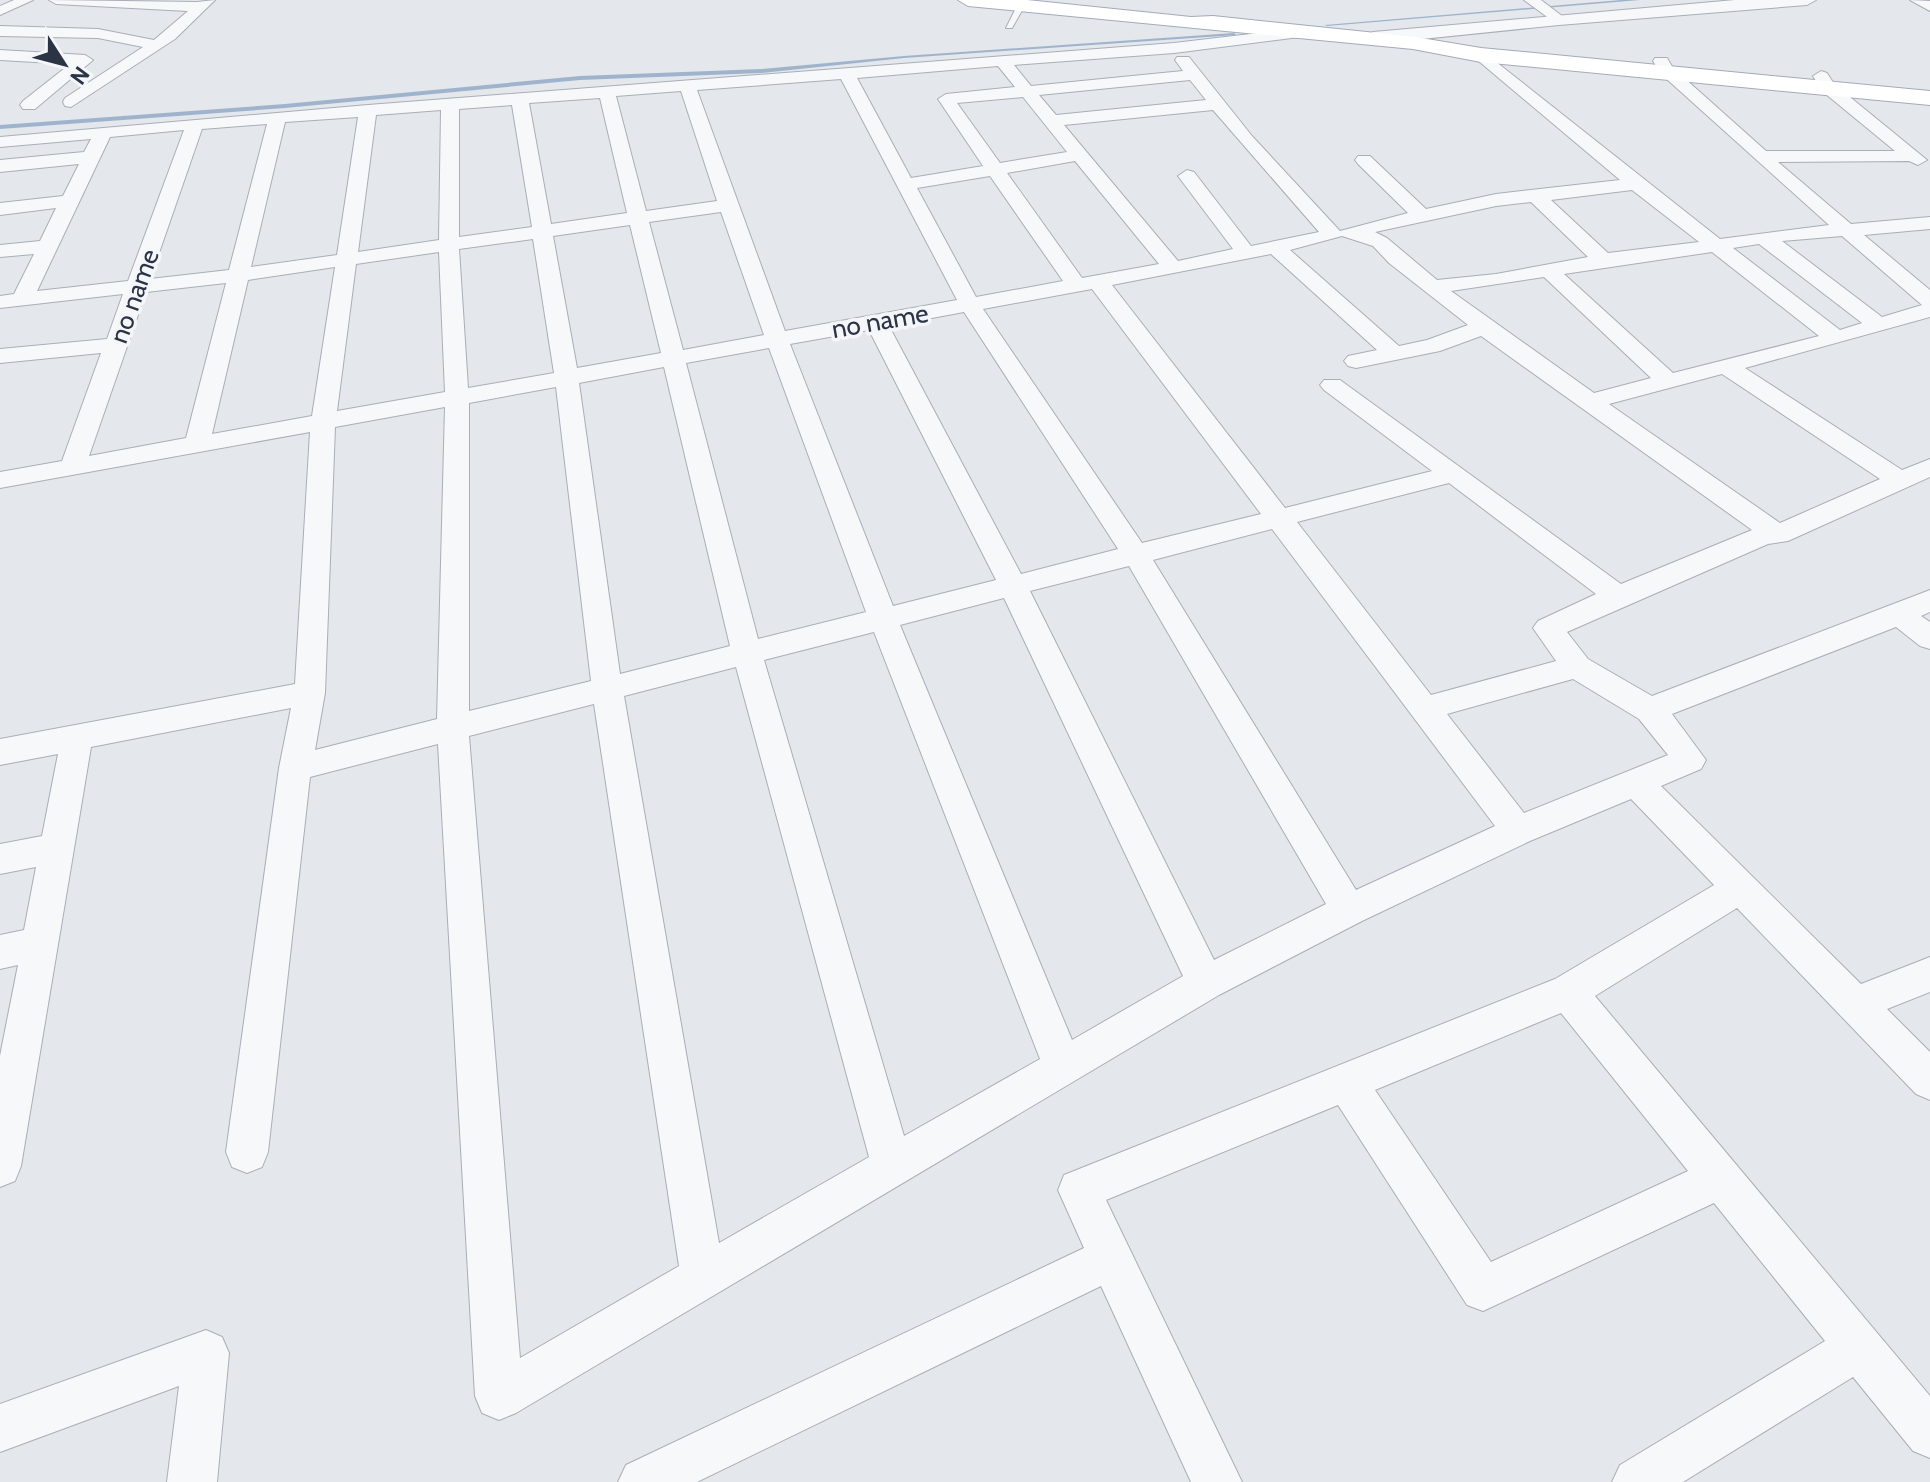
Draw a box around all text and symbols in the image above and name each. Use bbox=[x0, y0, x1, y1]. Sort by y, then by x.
north arrow bbox=[24, 24, 104, 104]
text: N bbox=[64, 61, 95, 90]
street label: no name bbox=[102, 245, 166, 347]
street label: no name bbox=[829, 297, 931, 345]

